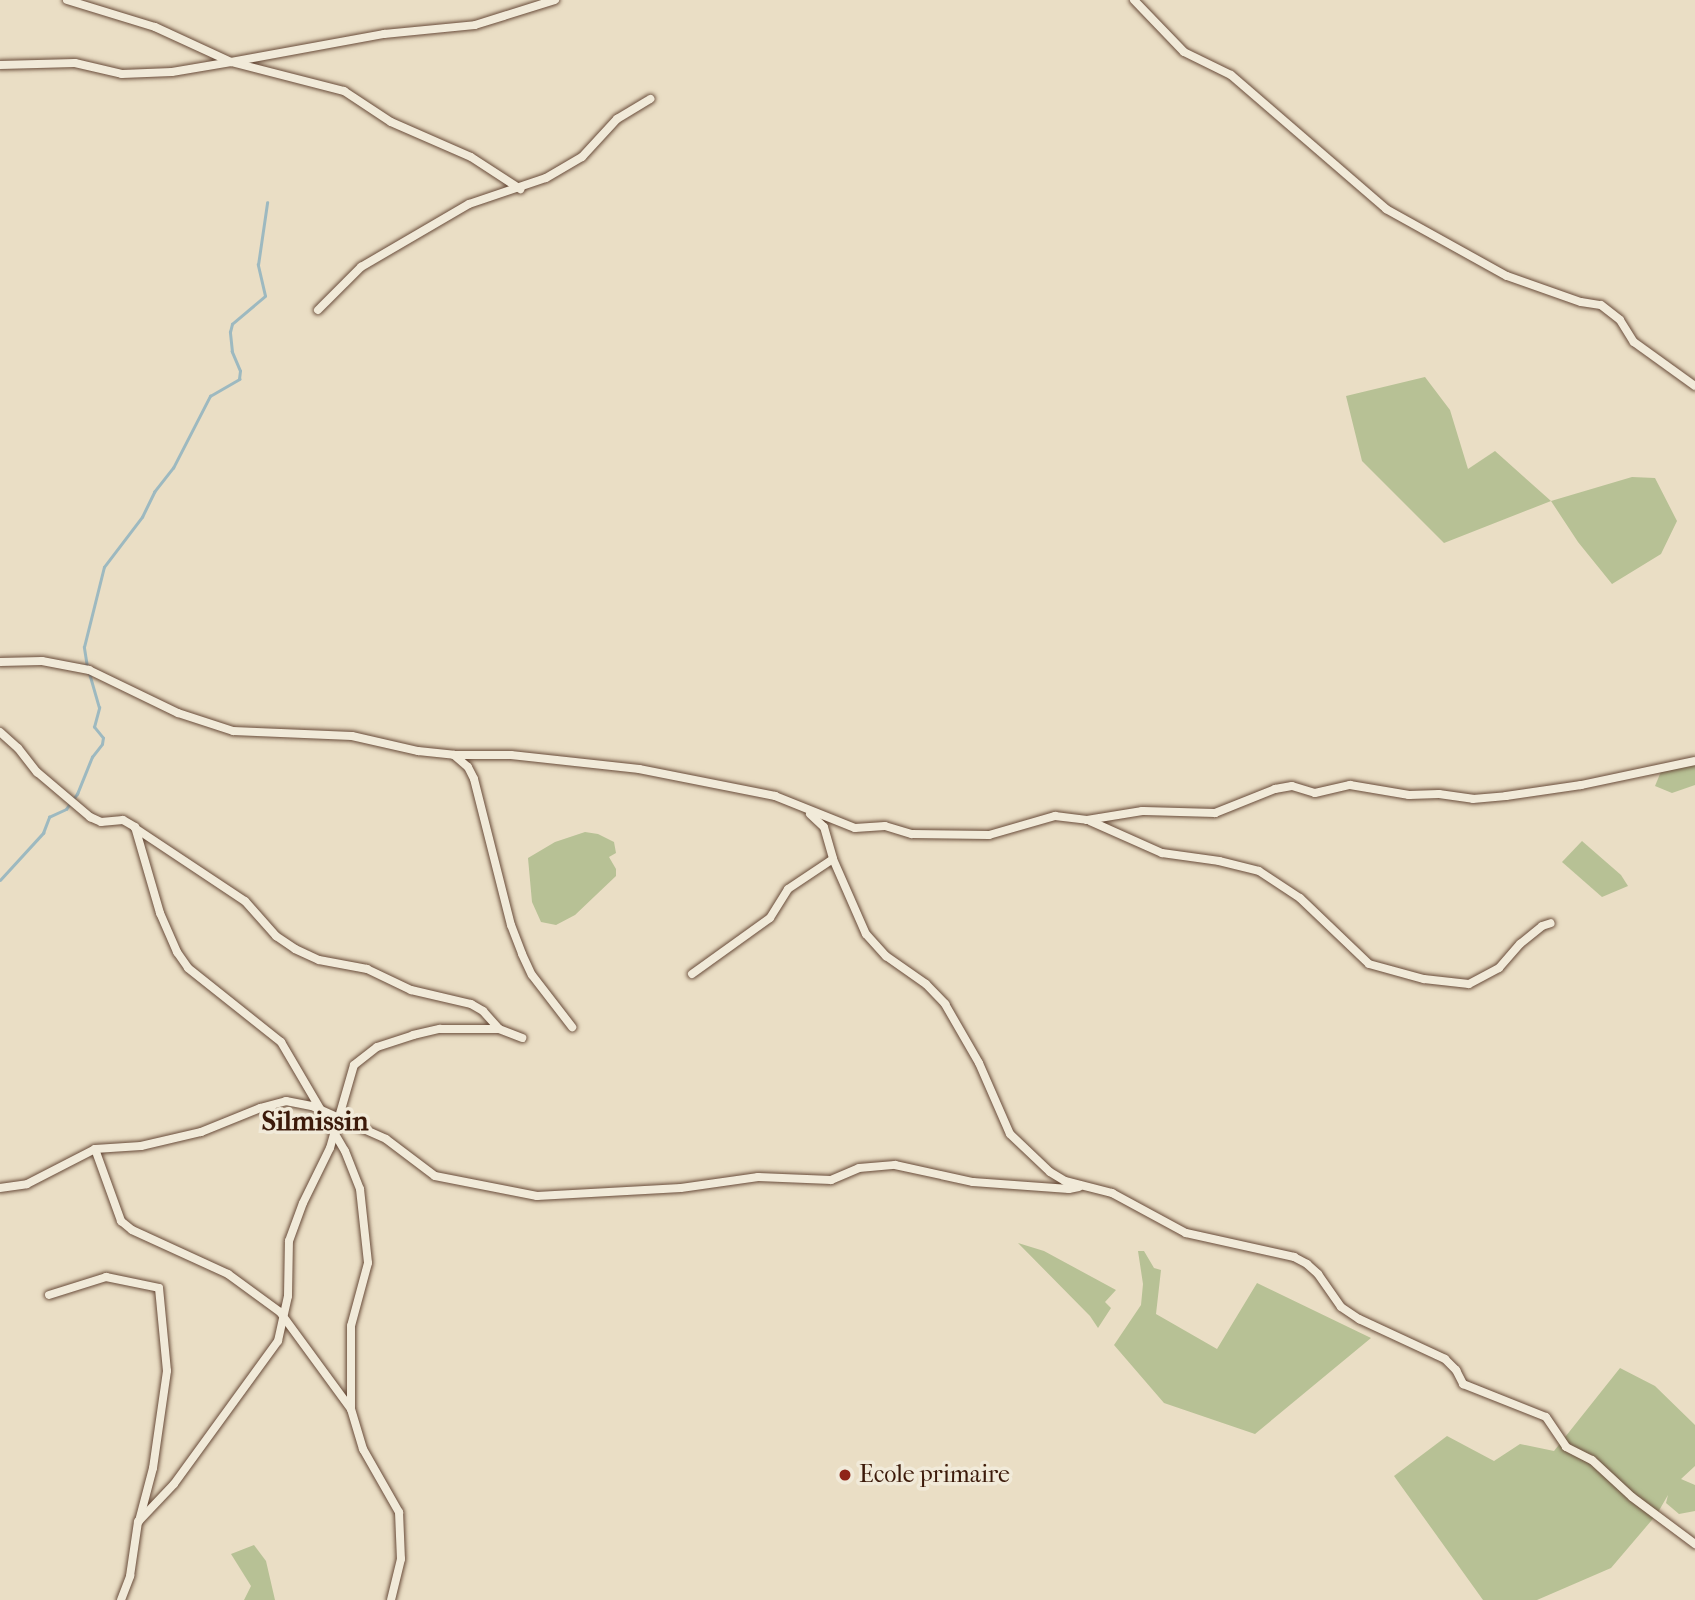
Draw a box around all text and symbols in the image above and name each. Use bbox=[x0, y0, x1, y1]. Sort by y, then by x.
district label: Silmissin bbox=[261, 1104, 369, 1138]
place label: Ecole primaire bbox=[859, 1461, 1010, 1489]
marker: Ecole primaire bbox=[837, 1467, 853, 1483]

